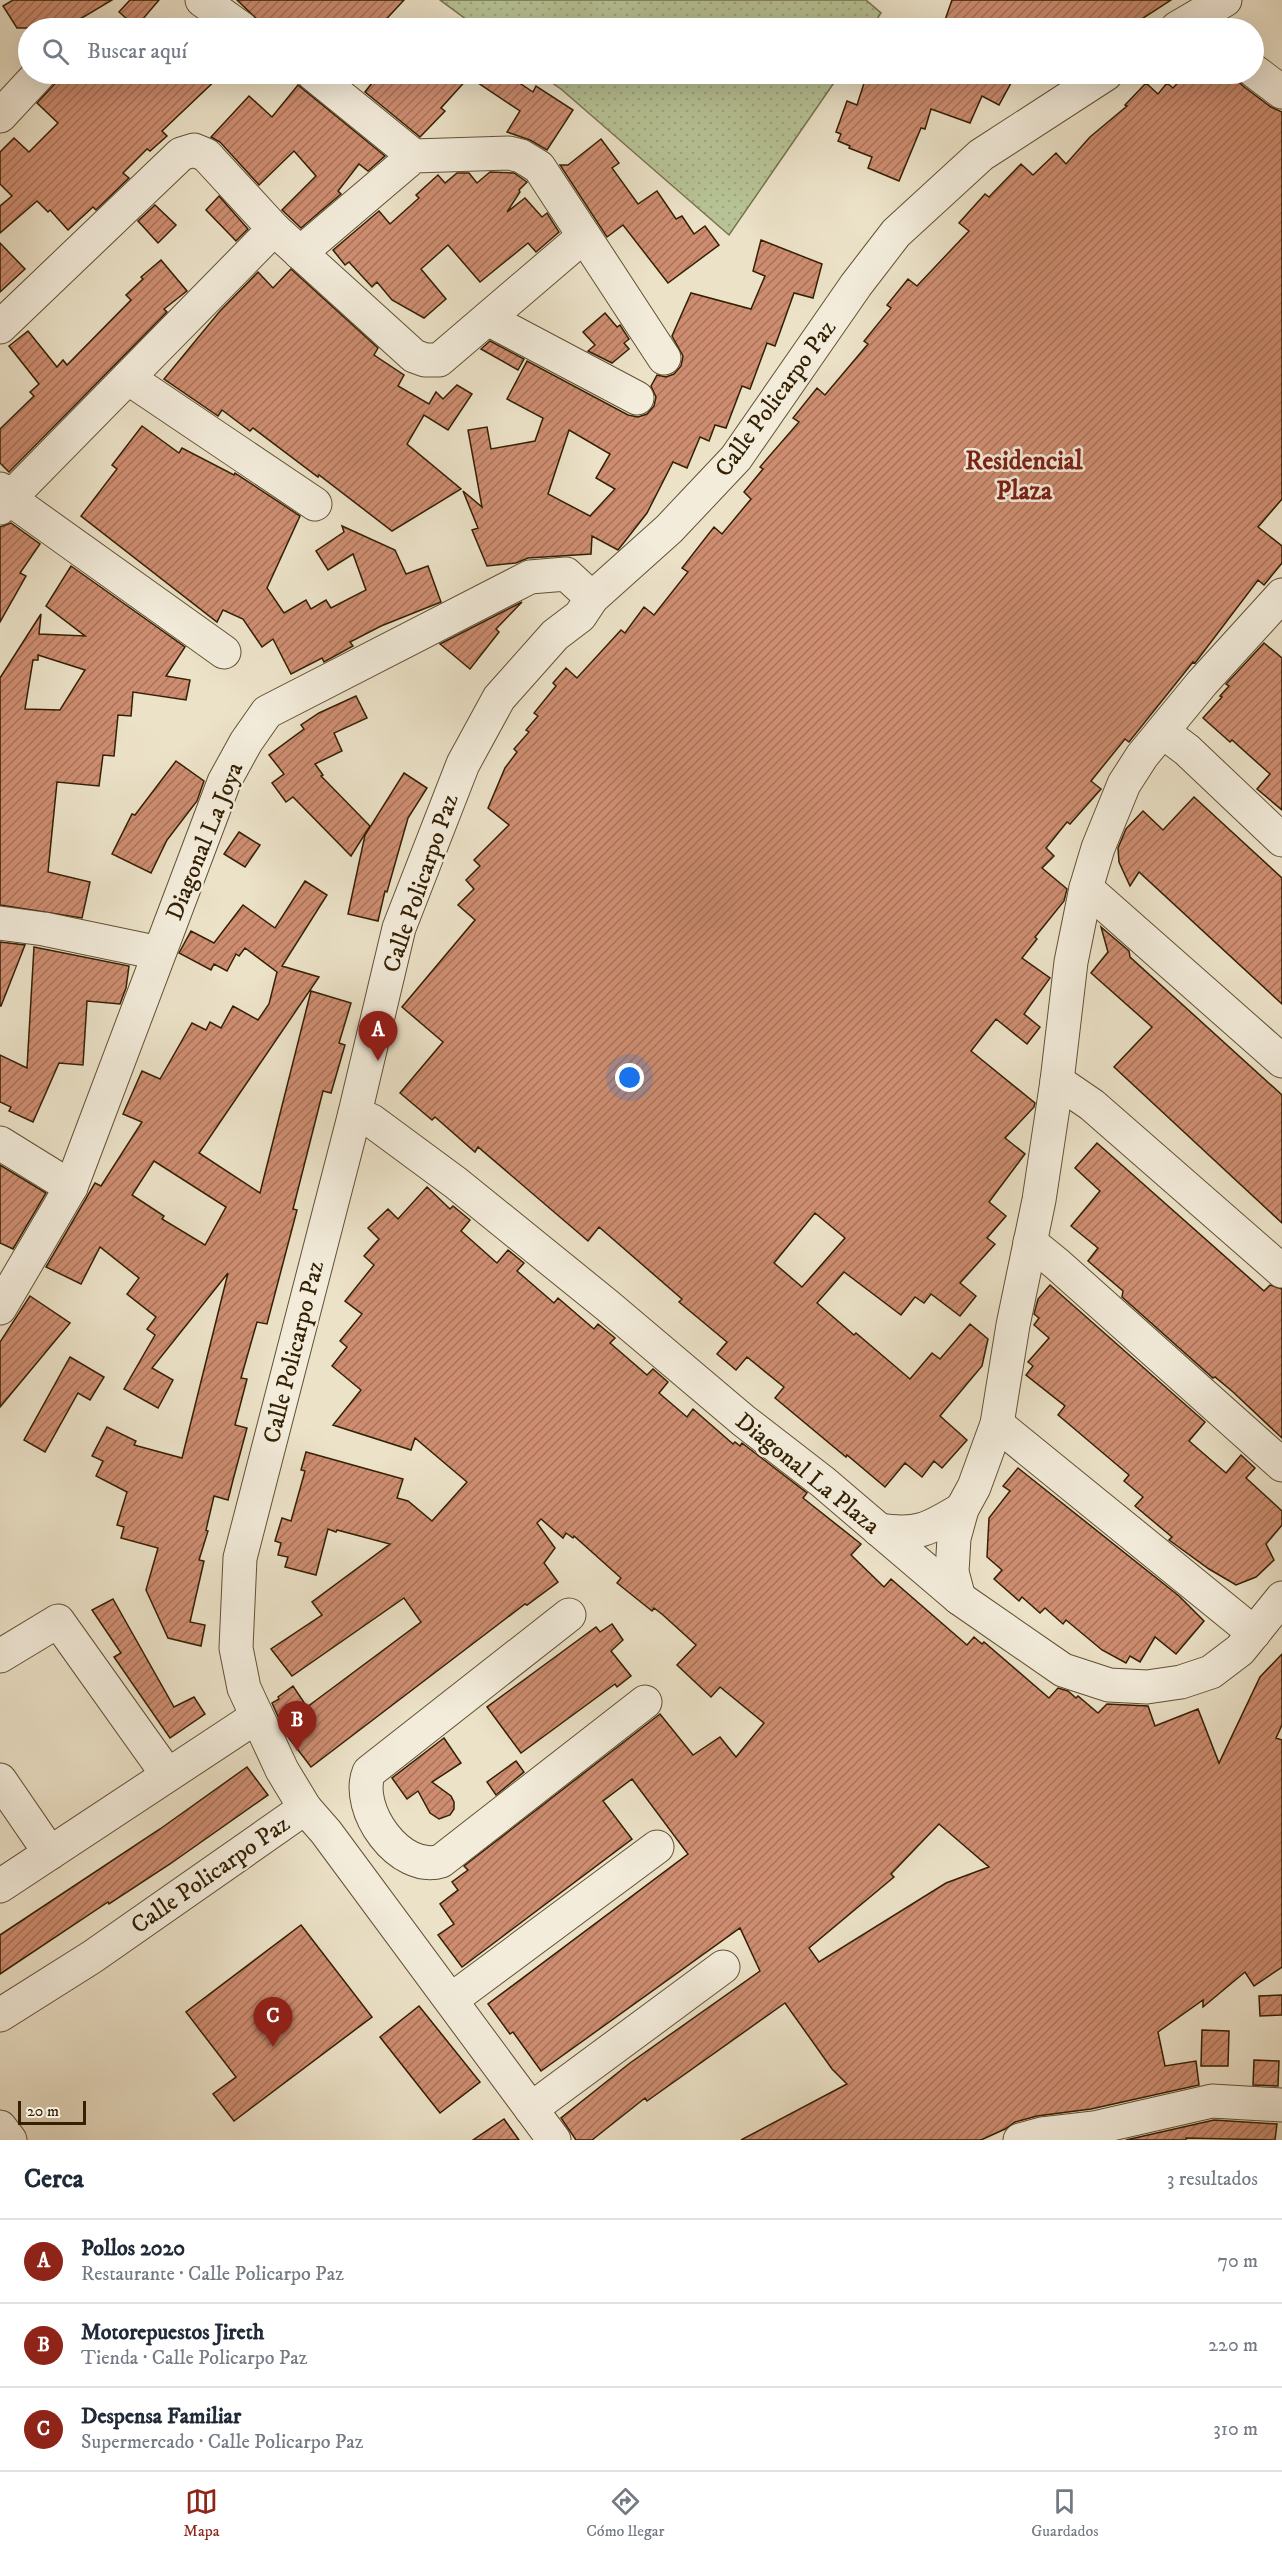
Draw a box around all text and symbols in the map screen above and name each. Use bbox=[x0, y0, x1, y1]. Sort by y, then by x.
search box bbox=[18, 18, 1264, 84]
icon: search bbox=[39, 35, 72, 68]
text: Buscar aquí bbox=[87, 38, 187, 65]
street label: Calle Policarpo Paz bbox=[709, 314, 843, 483]
district label: Residencial Plaza bbox=[965, 445, 1084, 508]
street label: Diagonal La Joya bbox=[160, 757, 251, 925]
street label: Calle Policarpo Paz bbox=[376, 790, 466, 977]
pin: A bbox=[358, 1012, 398, 1061]
your location bbox=[615, 1063, 644, 1092]
street label: Calle Policarpo Paz bbox=[257, 1257, 331, 1447]
street label: Diagonal La Plaza bbox=[729, 1406, 886, 1542]
pin: B bbox=[278, 1702, 316, 1751]
street label: Calle Policarpo Paz bbox=[125, 1809, 296, 1941]
pin: C bbox=[254, 1998, 292, 2047]
scale bar bbox=[18, 2098, 86, 2126]
text: 20 m bbox=[27, 2101, 59, 2121]
text: Cerca bbox=[24, 2163, 84, 2196]
text: 3 resultados bbox=[1167, 2167, 1258, 2192]
text: Pollos 2020 bbox=[81, 2235, 185, 2262]
text: A bbox=[37, 2249, 50, 2274]
text: 70 m bbox=[1217, 2249, 1258, 2274]
text: Restaurante · Calle Policarpo Paz bbox=[81, 2262, 344, 2287]
text: Motorepuestos Jireth bbox=[81, 2319, 264, 2346]
text: B bbox=[37, 2333, 50, 2358]
text: 220 m bbox=[1208, 2333, 1258, 2358]
text: Tienda · Calle Policarpo Paz bbox=[81, 2346, 307, 2371]
text: Despensa Familiar bbox=[81, 2403, 241, 2430]
text: C bbox=[37, 2417, 50, 2442]
text: 310 m bbox=[1213, 2417, 1258, 2442]
text: Supermercado · Calle Policarpo Paz bbox=[81, 2430, 363, 2455]
tab: Mapa bbox=[183, 2485, 220, 2541]
tab: Cómo llegar bbox=[586, 2485, 665, 2541]
tab: Guardados bbox=[1031, 2485, 1099, 2541]

